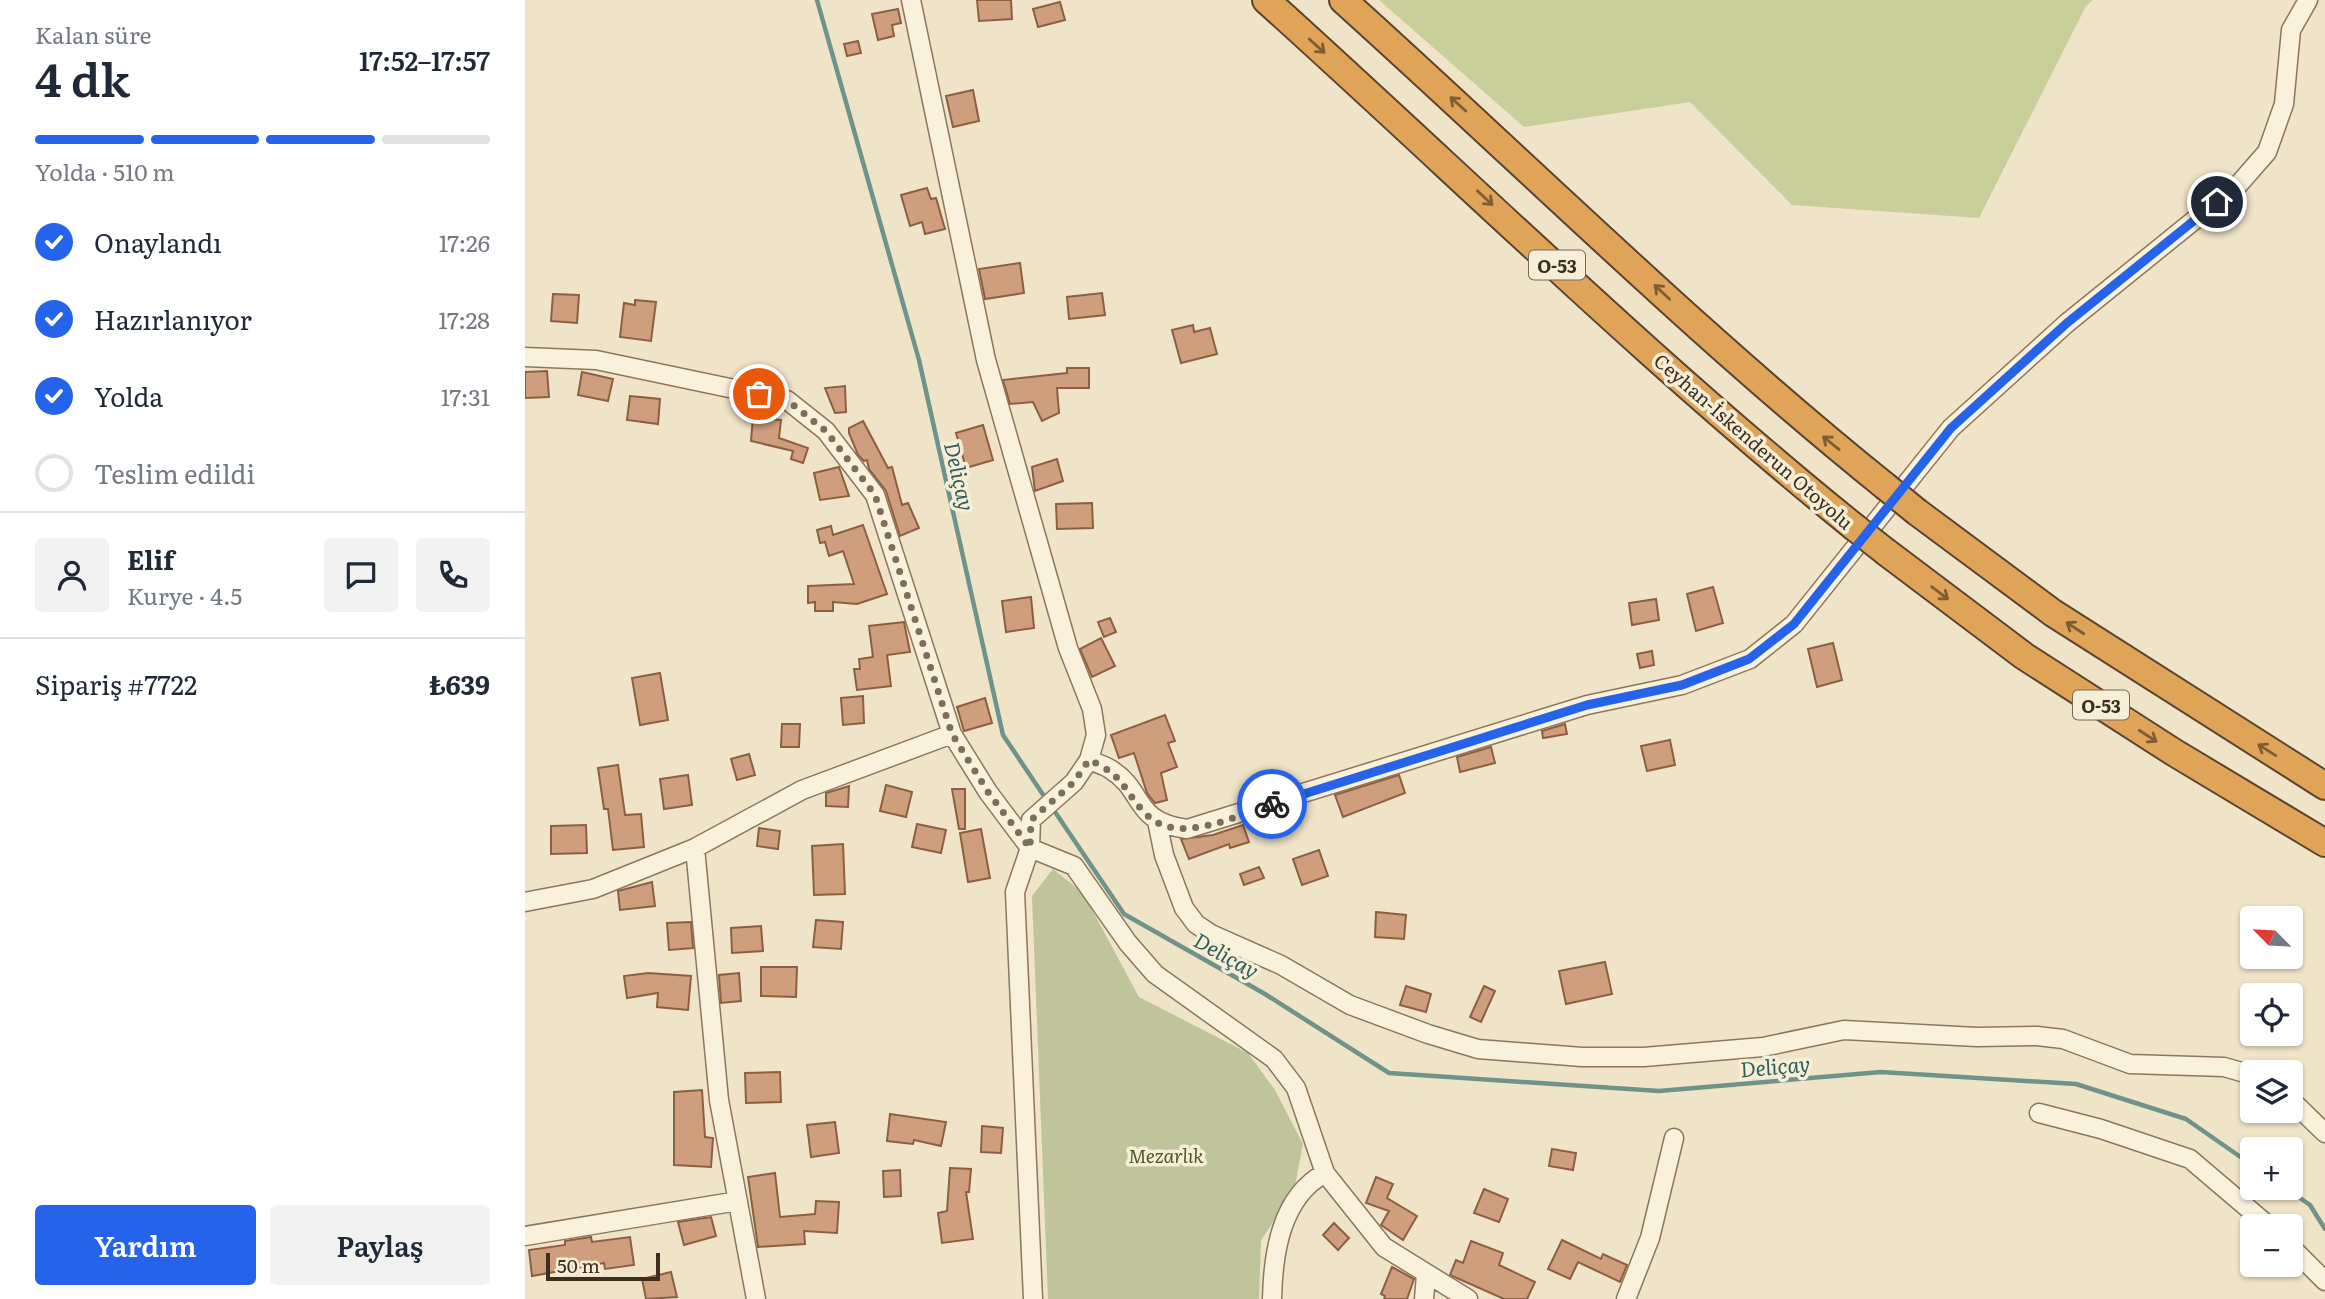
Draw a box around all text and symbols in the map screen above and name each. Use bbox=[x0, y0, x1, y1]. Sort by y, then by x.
text: Kalan süre bbox=[35, 17, 152, 51]
one-way arrow bbox=[1308, 37, 1325, 54]
text: 17:52–17:57 bbox=[359, 40, 490, 79]
text: 4 dk bbox=[35, 43, 130, 111]
one-way arrow bbox=[1449, 96, 1467, 112]
text: Yolda · 510 m bbox=[35, 154, 174, 188]
pin bbox=[2187, 172, 2247, 232]
icon: home bbox=[2198, 183, 2236, 221]
one-way arrow bbox=[1476, 190, 1493, 207]
text: Onaylandı bbox=[94, 222, 222, 261]
icon: check bbox=[35, 223, 73, 261]
text: 17:26 bbox=[439, 225, 490, 259]
road number: O-53 bbox=[1529, 250, 1585, 279]
one-way arrow bbox=[1654, 283, 1671, 300]
text: Hazırlanıyor bbox=[94, 299, 252, 338]
icon: check bbox=[35, 300, 73, 338]
text: 17:28 bbox=[438, 302, 490, 336]
street label: Ceyhan-İskenderun Otoyolu bbox=[1648, 346, 1860, 536]
pin bbox=[729, 364, 789, 424]
icon: bag bbox=[740, 375, 778, 413]
text: Yolda bbox=[94, 376, 163, 415]
icon: check bbox=[35, 377, 73, 415]
text: 17:31 bbox=[441, 379, 490, 413]
one-way arrow bbox=[1823, 435, 1841, 451]
water label: Deliçay bbox=[938, 438, 984, 514]
text: Teslim edildi bbox=[94, 453, 255, 492]
button: person bbox=[35, 538, 109, 612]
button: chat bbox=[324, 538, 398, 612]
button: phone bbox=[416, 538, 490, 612]
text: Elif bbox=[127, 539, 174, 578]
text: Kurye · 4.5 bbox=[127, 578, 242, 612]
one-way arrow bbox=[1931, 585, 1950, 600]
one-way arrow bbox=[2066, 620, 2085, 635]
text: Sipariş #7722 bbox=[35, 664, 197, 703]
text: ₺639 bbox=[429, 664, 490, 703]
road number: O-53 bbox=[2073, 690, 2129, 720]
one-way arrow bbox=[2138, 729, 2157, 743]
one-way arrow bbox=[2257, 742, 2277, 756]
courier bbox=[1237, 769, 1307, 839]
icon: bike bbox=[1253, 785, 1291, 823]
north arrow bbox=[2240, 906, 2303, 970]
map controls bbox=[2240, 906, 2303, 1277]
water label: Deliçay bbox=[1189, 923, 1265, 985]
button: locate bbox=[2240, 983, 2303, 1046]
water label: Deliçay bbox=[1739, 1046, 1811, 1084]
button: layers bbox=[2240, 1060, 2303, 1123]
button: + bbox=[2240, 1137, 2303, 1200]
park label: Mezarlık bbox=[1128, 1141, 1204, 1169]
button: Yardım bbox=[35, 1205, 256, 1285]
button: Paylaş bbox=[270, 1205, 490, 1285]
button: − bbox=[2240, 1214, 2303, 1277]
scale bar bbox=[546, 1250, 660, 1282]
text: 50 m bbox=[557, 1251, 600, 1279]

